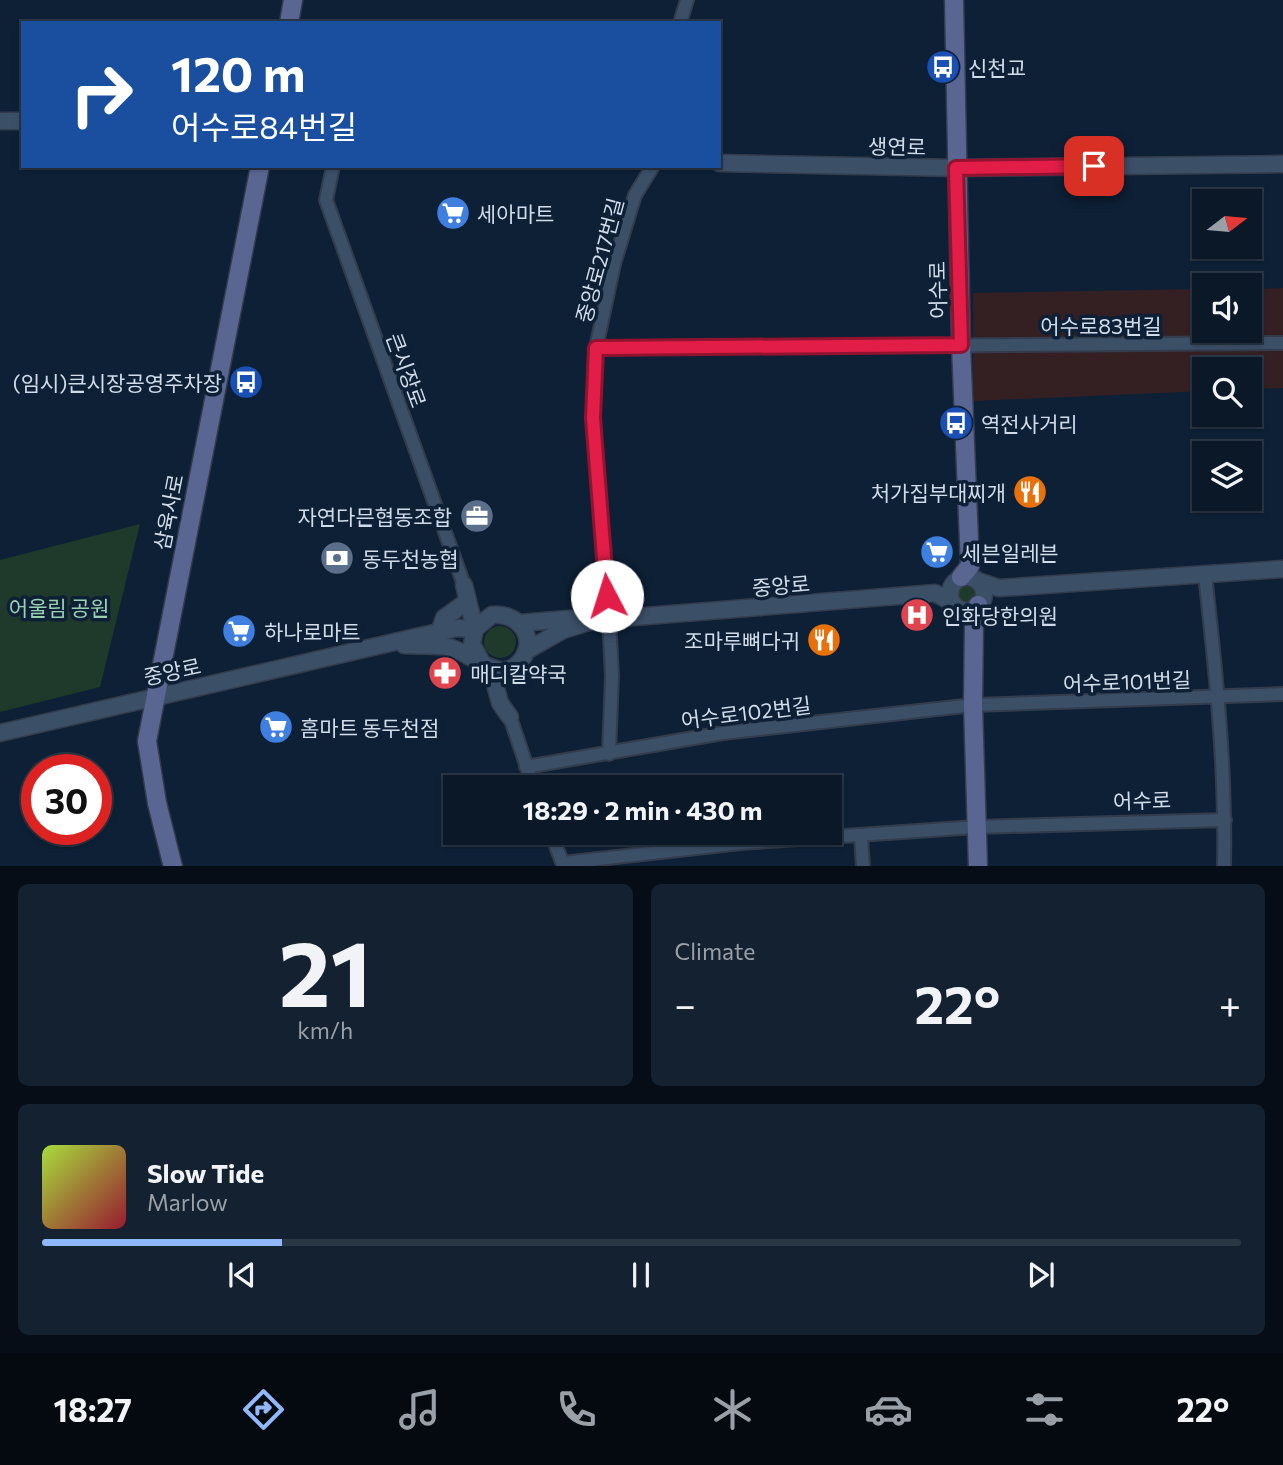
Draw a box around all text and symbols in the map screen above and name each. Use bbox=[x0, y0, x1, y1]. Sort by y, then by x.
text: 120 m bbox=[171, 42, 305, 102]
bus stop icon: 신천교 bbox=[924, 48, 962, 86]
icon: right bbox=[56, 49, 147, 140]
place label: 신천교 bbox=[968, 55, 1026, 80]
text: 어수로84번길 bbox=[171, 106, 357, 146]
street label: 생연로 bbox=[868, 133, 926, 159]
pin bbox=[1064, 136, 1124, 196]
icon: arrive bbox=[1075, 147, 1113, 185]
north arrow bbox=[1192, 189, 1262, 259]
map controls bbox=[1192, 189, 1262, 511]
supermarket icon: 세아마트 bbox=[434, 194, 472, 232]
street label: 중앙로217번길 bbox=[570, 195, 628, 325]
place label: 세아마트 bbox=[477, 201, 554, 226]
street label: 어수로 bbox=[924, 261, 950, 319]
button: sound bbox=[1192, 273, 1262, 343]
street label: 어수로83번길 bbox=[1040, 313, 1162, 338]
street label: 큰시장로 bbox=[382, 329, 432, 411]
button: search bbox=[1192, 357, 1262, 427]
bus stop icon: (임시)큰시장공영주차장 bbox=[227, 363, 265, 401]
place label: (임시)큰시장공영주차장 bbox=[13, 370, 222, 395]
bus stop icon: 역전사거리 bbox=[937, 404, 975, 442]
place label: 역전사거리 bbox=[981, 411, 1078, 436]
button: layers bbox=[1192, 441, 1262, 511]
street label: 삼육사로 bbox=[148, 472, 188, 552]
restaurant icon: 처가집부대찌개 bbox=[1011, 473, 1049, 511]
place label: 처가집부대찌개 bbox=[871, 480, 1006, 505]
office icon: 자연다믄협동조합 bbox=[458, 497, 496, 535]
place label: 자연다믄협동조합 bbox=[297, 504, 452, 529]
supermarket icon: 세븐일레븐 bbox=[918, 533, 956, 571]
bank icon: 동두천농협 bbox=[318, 539, 356, 577]
place label: 세븐일레븐 bbox=[962, 540, 1059, 565]
place label: 동두천농협 bbox=[362, 546, 459, 571]
position arrow bbox=[570, 559, 644, 633]
street label: 중앙로 bbox=[751, 570, 811, 600]
park label: 어울림 공원 bbox=[9, 595, 109, 620]
hospital icon: 인화당한의원 bbox=[898, 596, 936, 634]
place label: 인화당한의원 bbox=[942, 603, 1058, 628]
supermarket icon: 하나로마트 bbox=[220, 612, 258, 650]
place label: 하나로마트 bbox=[264, 619, 361, 644]
restaurant icon: 조마루뼈다귀 bbox=[805, 621, 843, 659]
place label: 조마루뼈다귀 bbox=[684, 628, 800, 653]
street label: 중앙로 bbox=[141, 653, 203, 689]
pharmacy icon: 매디칼약국 bbox=[426, 654, 464, 692]
place label: 매디칼약국 bbox=[470, 661, 567, 686]
street label: 어수로101번길 bbox=[1062, 666, 1192, 696]
street label: 어수로102번길 bbox=[680, 692, 812, 732]
supermarket icon: 홈마트 동두천점 bbox=[257, 708, 295, 746]
place label: 홈마트 동두천점 bbox=[300, 715, 439, 740]
speed limit sign: 30 bbox=[21, 754, 112, 845]
street label: 어수로 bbox=[1113, 786, 1171, 814]
text: 18:29 · 2 min · 430 m bbox=[523, 794, 762, 825]
text: 21 bbox=[279, 914, 372, 1026]
text: Climate bbox=[675, 937, 756, 965]
text: 22° bbox=[915, 971, 1000, 1035]
text: − bbox=[675, 980, 696, 1027]
text: + bbox=[1219, 980, 1241, 1027]
text: km/h bbox=[297, 1016, 353, 1044]
text: Slow Tide bbox=[147, 1157, 264, 1188]
text: Marlow bbox=[147, 1188, 228, 1216]
icon: previous bbox=[223, 1256, 261, 1294]
icon: pause bbox=[622, 1256, 660, 1294]
icon: next bbox=[1022, 1256, 1060, 1294]
icon: directions bbox=[239, 1385, 288, 1434]
icon: music bbox=[395, 1385, 444, 1434]
icon: phone bbox=[552, 1385, 601, 1434]
icon: climate bbox=[708, 1385, 757, 1434]
icon: car bbox=[864, 1385, 913, 1434]
icon: filters bbox=[1020, 1385, 1069, 1434]
text: 18:27 bbox=[54, 1389, 132, 1429]
text: 22° bbox=[1177, 1389, 1229, 1429]

